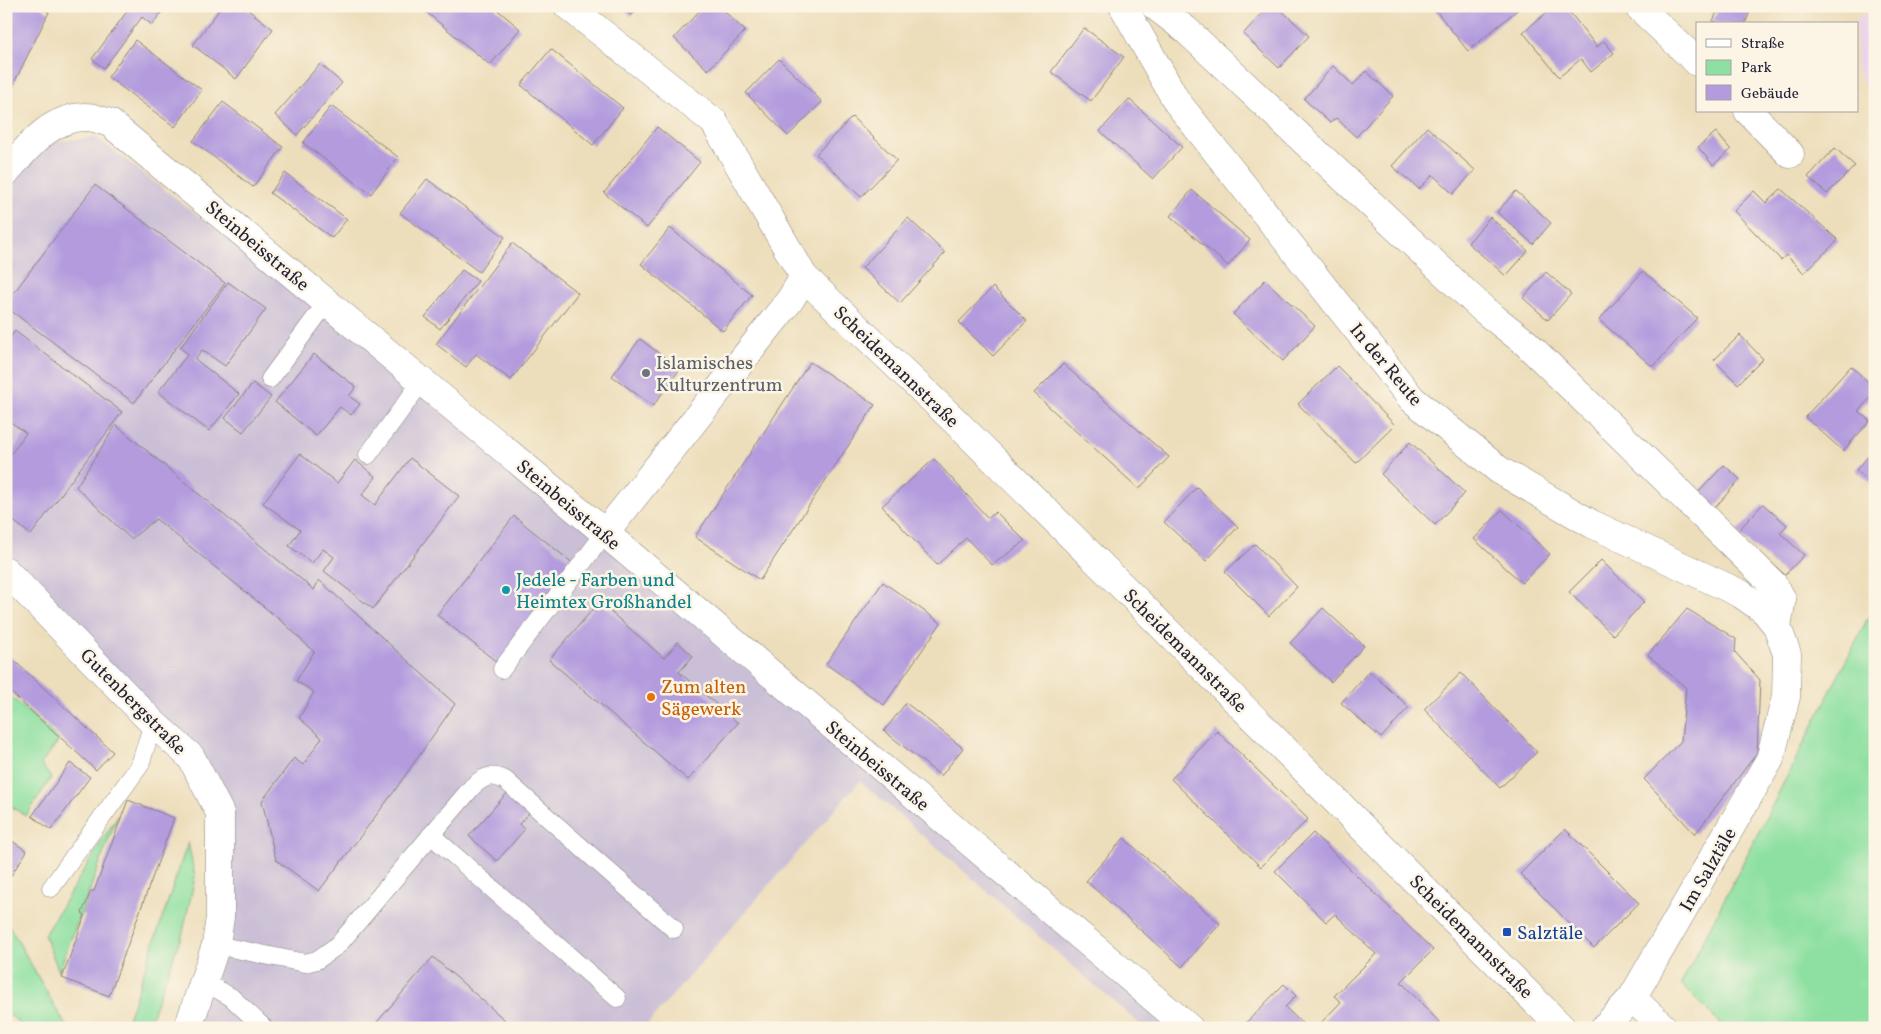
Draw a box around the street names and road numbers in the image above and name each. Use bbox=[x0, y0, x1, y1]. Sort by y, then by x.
street label: Steinbeisstraße bbox=[199, 195, 314, 298]
street label: Scheidemannstraße bbox=[827, 300, 964, 434]
street label: In der Reute bbox=[1343, 318, 1428, 412]
street label: Steinbeisstraße bbox=[510, 454, 625, 557]
street label: Scheidemannstraße bbox=[1117, 584, 1252, 719]
street label: Gutenbergstraße bbox=[74, 643, 192, 761]
street label: Steinbeisstraße bbox=[819, 715, 934, 818]
street label: Im Salztäle bbox=[1674, 823, 1743, 917]
street label: Scheidemannstraße bbox=[1403, 870, 1538, 1005]

